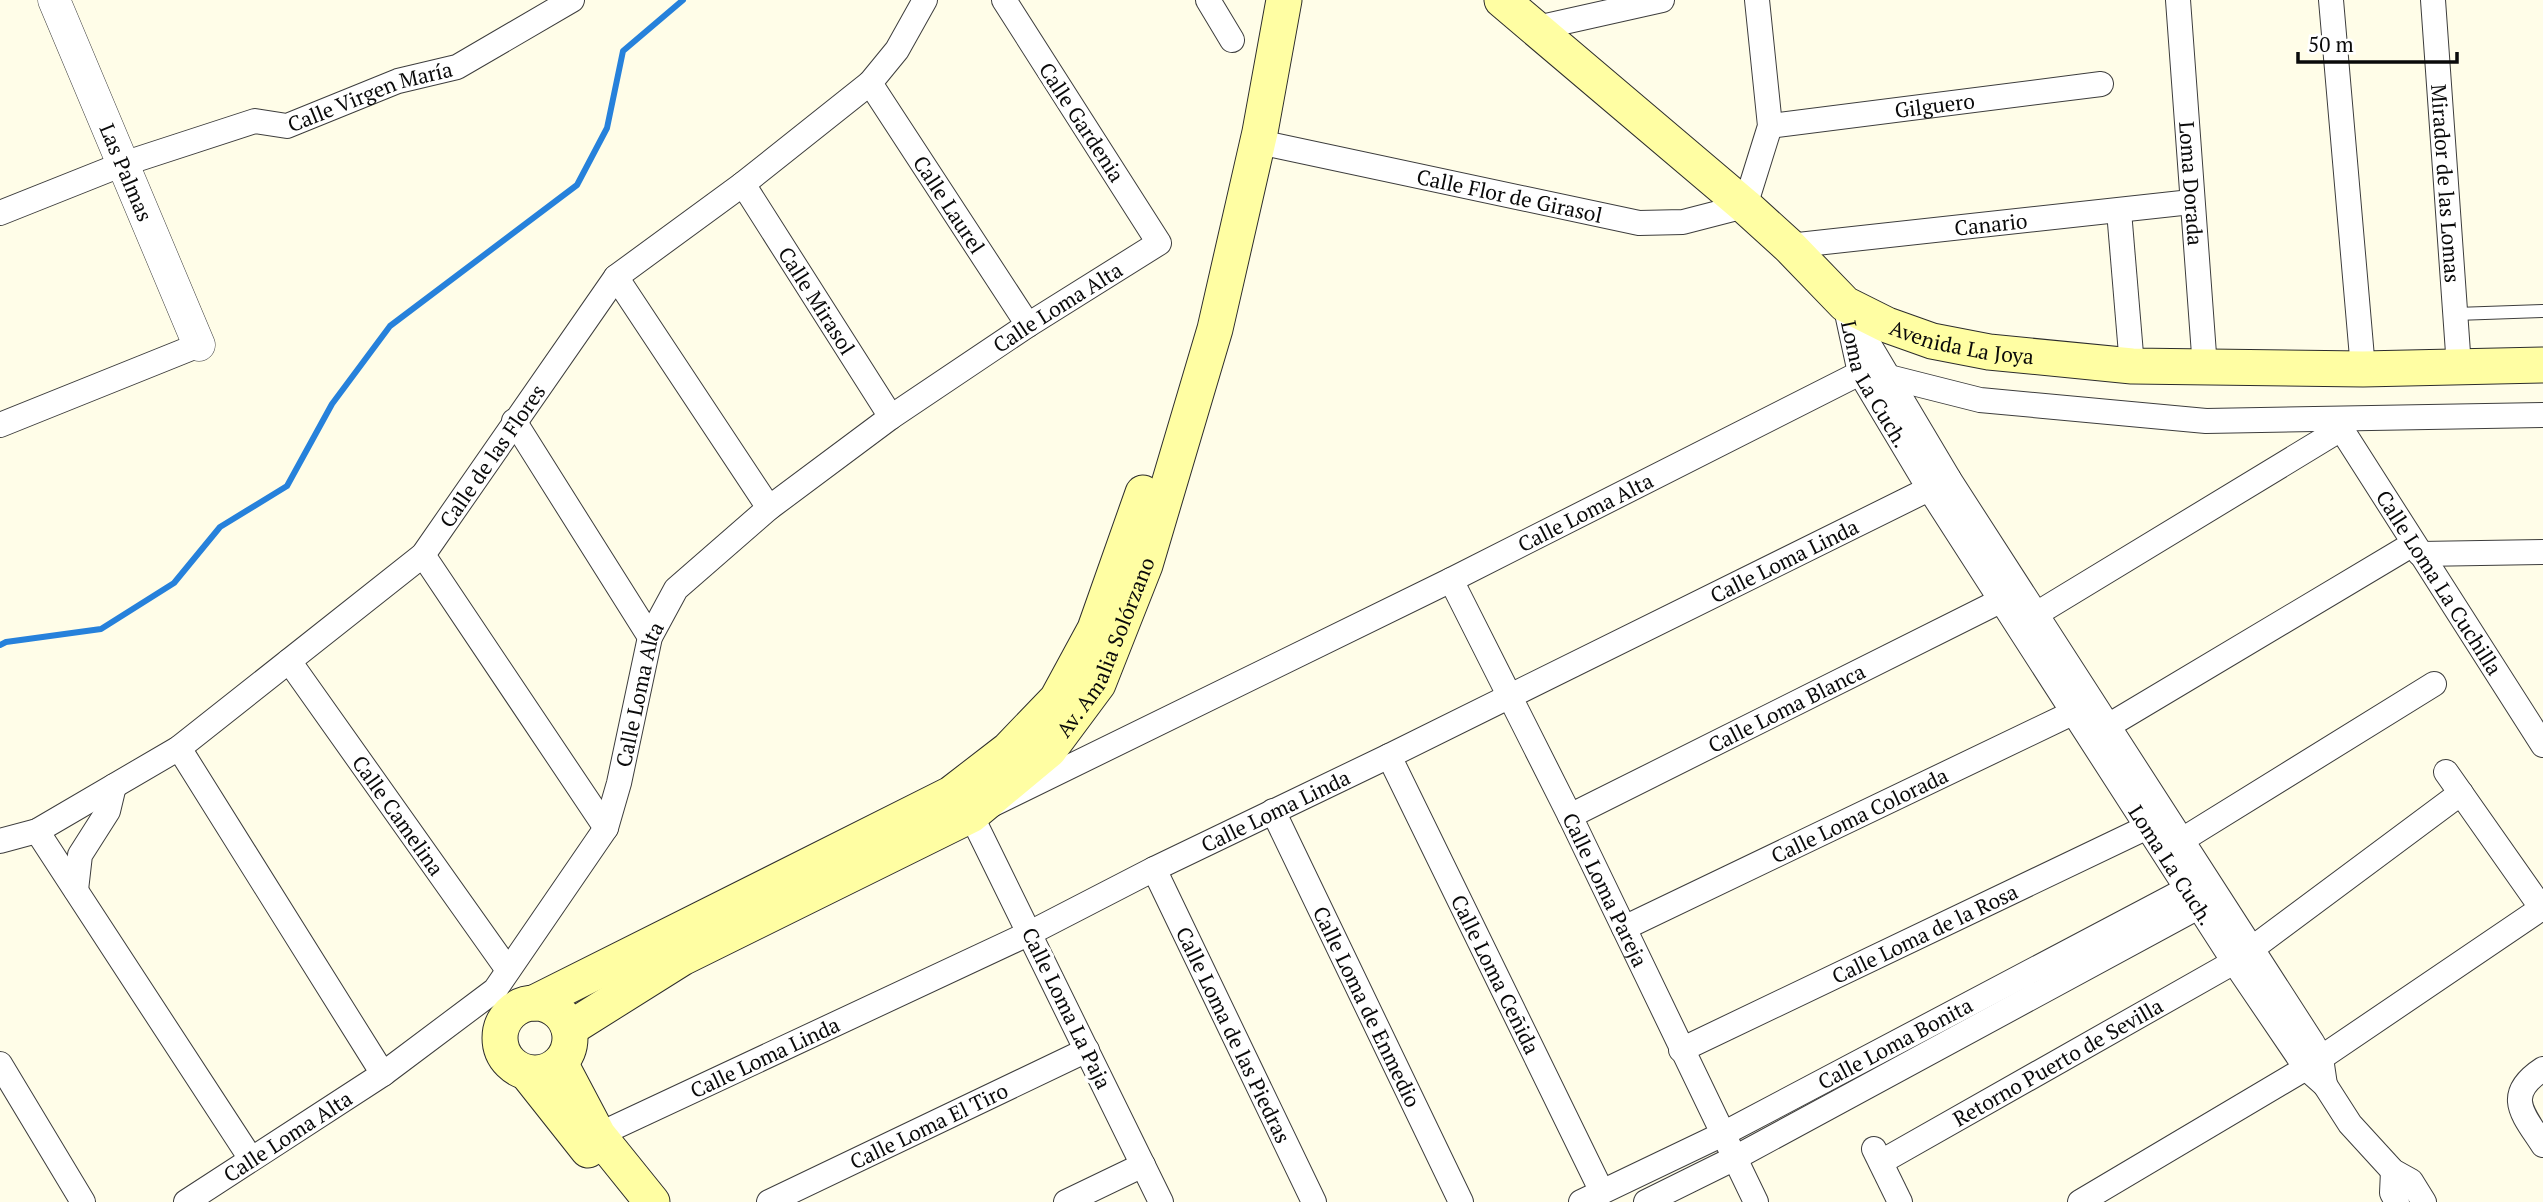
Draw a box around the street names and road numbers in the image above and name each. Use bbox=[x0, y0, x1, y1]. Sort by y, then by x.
street label: Calle Virgen María bbox=[283, 54, 456, 138]
street label: Calle Gardenia bbox=[1033, 57, 1131, 187]
street label: Mirador de las Lomas bbox=[2425, 83, 2467, 284]
street label: Gilguero bbox=[1893, 86, 1976, 124]
street label: Las Palmas bbox=[93, 119, 159, 226]
street label: Loma Dorada bbox=[2173, 120, 2210, 247]
street label: Calle Laurel bbox=[907, 150, 992, 259]
street label: Calle Flor de Girasol bbox=[1414, 162, 1605, 229]
street label: Canario bbox=[1953, 206, 2029, 242]
street label: Calle Mirasol bbox=[772, 241, 862, 360]
street label: Calle Loma Alta bbox=[987, 255, 1128, 359]
street label: Avenida La Joya bbox=[1886, 313, 2036, 370]
street label: Loma La Cuch. bbox=[1835, 318, 1915, 453]
street label: Calle de las Flores bbox=[433, 378, 551, 533]
street label: Calle Loma Alta bbox=[1513, 466, 1658, 558]
street label: Calle Loma La Cuchilla bbox=[2370, 485, 2509, 681]
street label: Calle Loma Linda bbox=[1705, 512, 1863, 609]
street label: Av. Amalia Solórzano bbox=[1050, 554, 1160, 743]
street label: Calle Loma Alta bbox=[609, 616, 670, 770]
street label: Calle Loma Blanca bbox=[1703, 657, 1870, 759]
street label: Calle Camelina bbox=[346, 750, 451, 881]
street label: Calle Loma Colorada bbox=[1766, 761, 1953, 870]
street label: Calle Loma Linda bbox=[1196, 763, 1355, 858]
street label: Loma La Cuch. bbox=[2122, 799, 2221, 931]
street label: Calle Loma Pareja bbox=[1556, 808, 1655, 972]
street label: Calle Loma de la Rosa bbox=[1827, 877, 2023, 990]
street label: Calle Loma Ceñida bbox=[1445, 890, 1547, 1059]
street label: Calle Loma de Enmedio bbox=[1307, 901, 1427, 1112]
street label: Calle Loma de las Piedras bbox=[1170, 922, 1298, 1148]
street label: Calle Loma La Paja bbox=[1016, 923, 1118, 1094]
street label: Calle Loma Bonita bbox=[1813, 991, 1978, 1095]
street label: Retorno Puerto de Sevilla bbox=[1948, 991, 2168, 1133]
street label: Calle Loma Linda bbox=[685, 1010, 844, 1104]
street label: Calle Loma El Tiro bbox=[845, 1076, 1012, 1175]
street label: Calle Loma Alta bbox=[218, 1084, 358, 1188]

